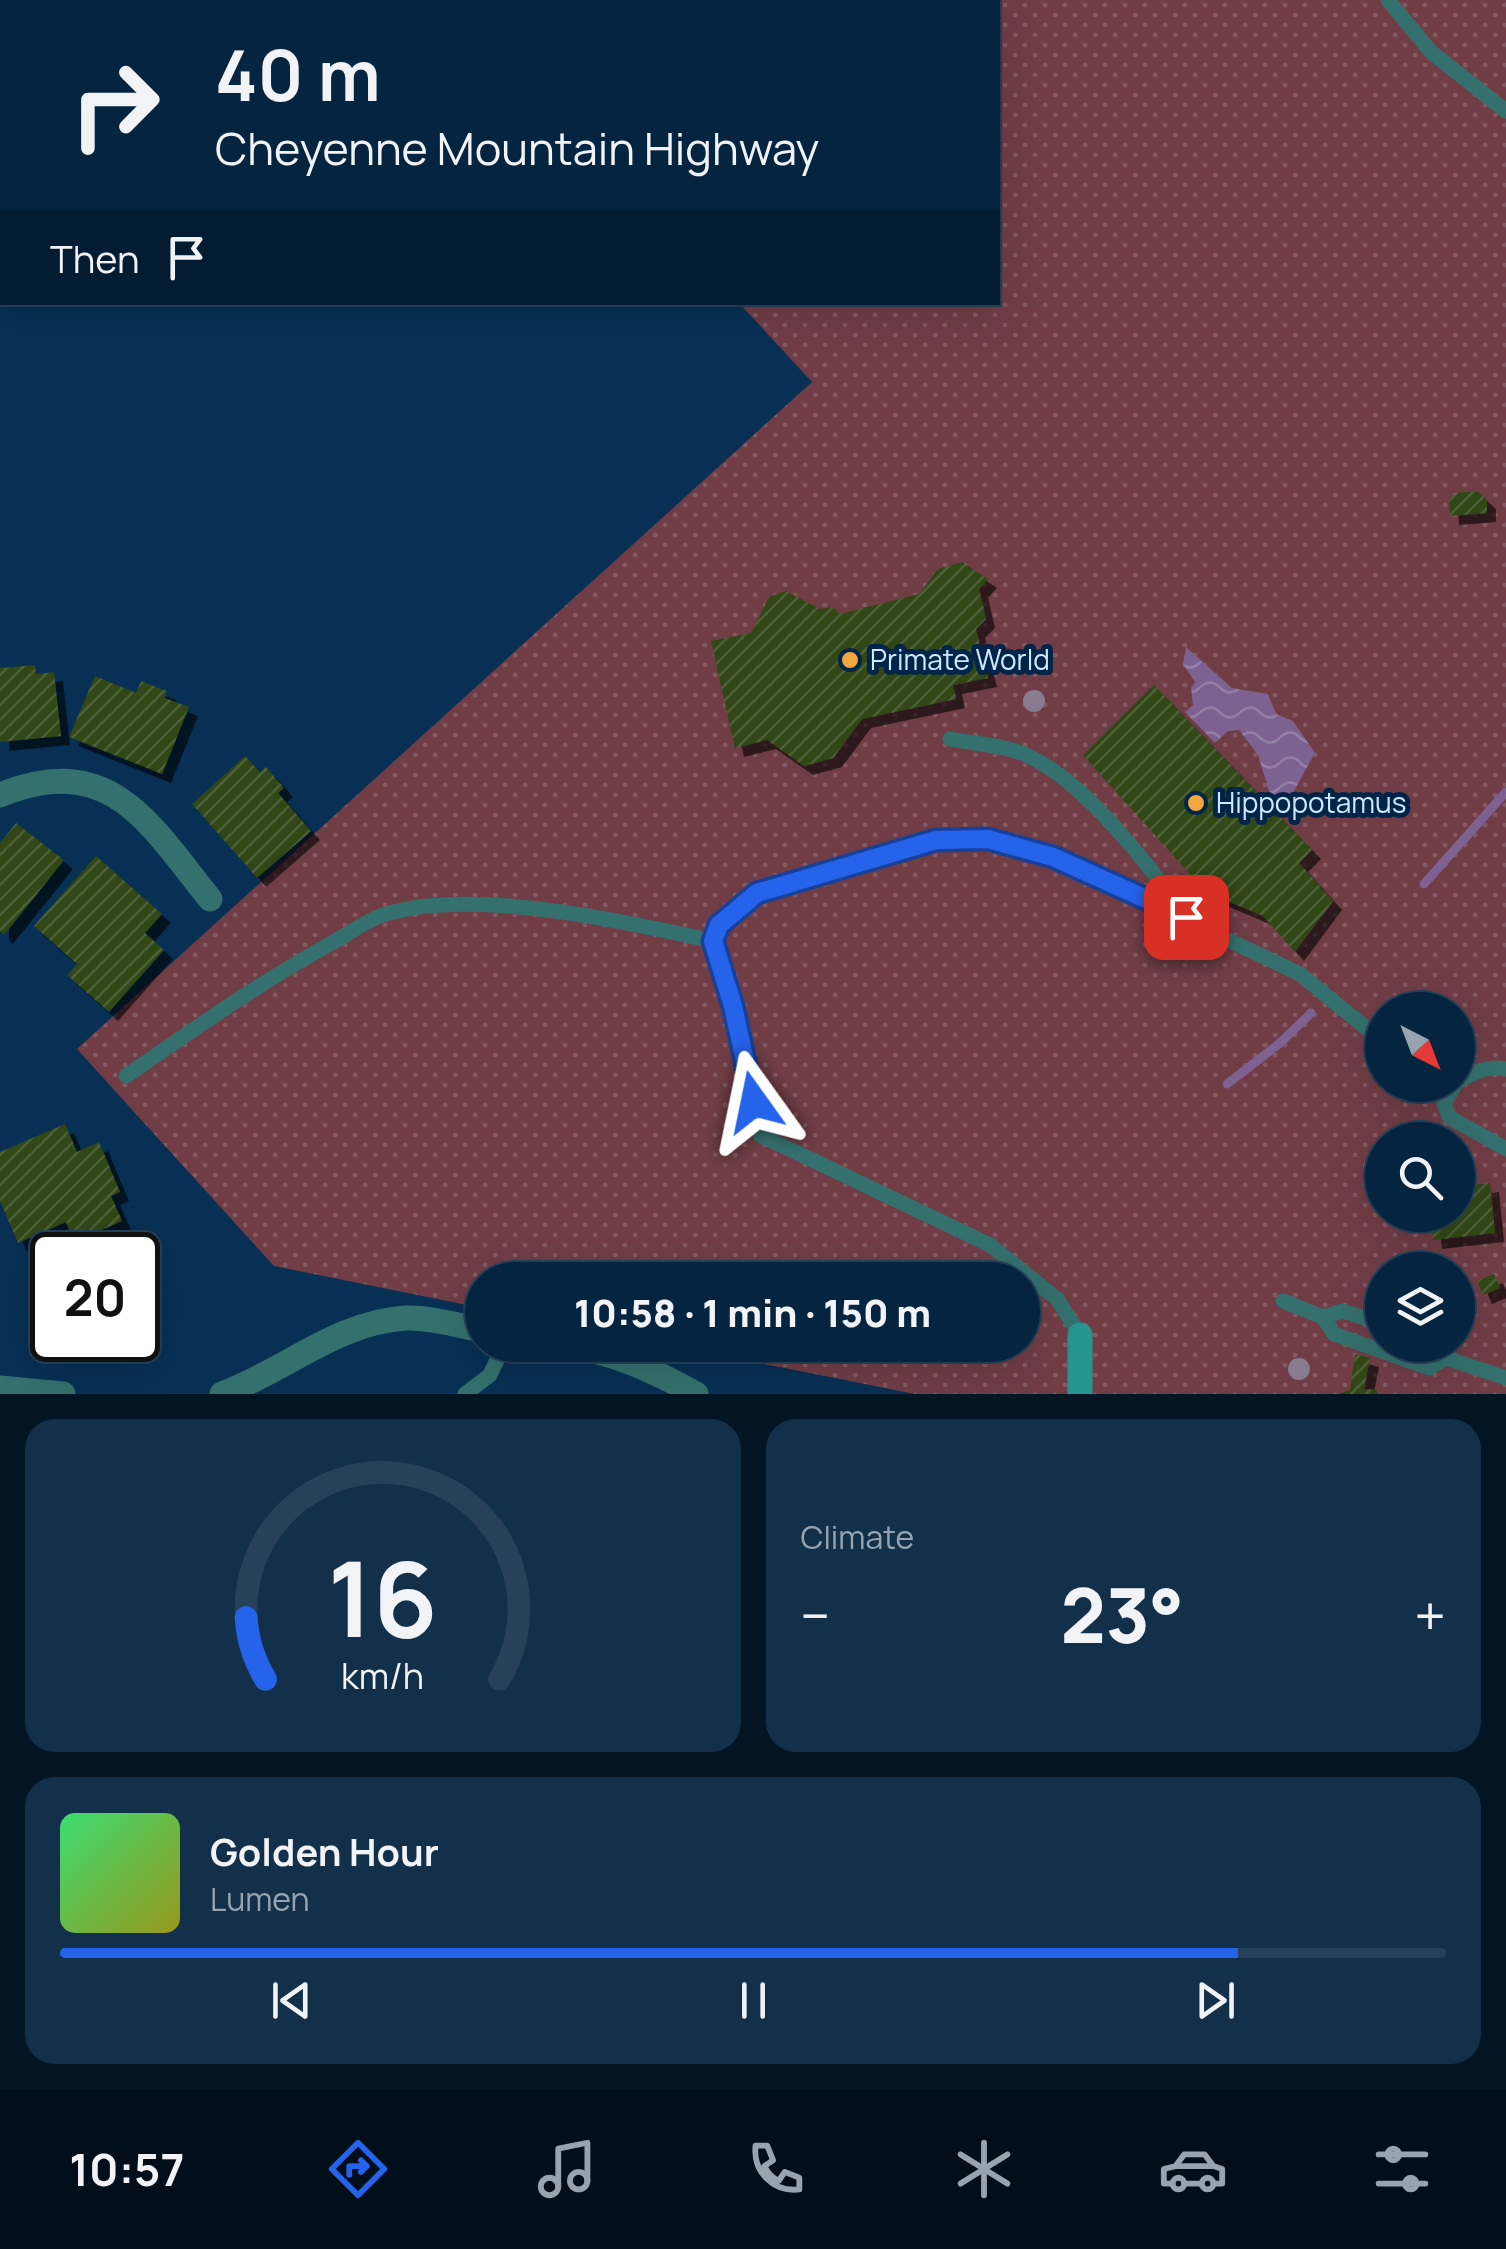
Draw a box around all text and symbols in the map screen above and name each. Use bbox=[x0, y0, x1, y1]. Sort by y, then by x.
text: 40 m bbox=[215, 26, 381, 122]
icon: right bbox=[50, 40, 180, 170]
text: Cheyenne Mountain Highway bbox=[215, 117, 819, 179]
icon: arrive bbox=[159, 230, 214, 285]
text: Then bbox=[50, 232, 139, 284]
place label: Primate World bbox=[870, 640, 1050, 678]
marker: Primate World bbox=[839, 649, 861, 671]
place label: Hippopotamus bbox=[1216, 783, 1406, 821]
marker: Hippopotamus bbox=[1185, 792, 1207, 814]
pin bbox=[1144, 875, 1229, 960]
icon: arrive bbox=[1159, 890, 1214, 945]
north arrow bbox=[1365, 992, 1475, 1102]
map controls bbox=[1365, 992, 1475, 1362]
position arrow bbox=[702, 1050, 806, 1154]
button: search bbox=[1365, 1122, 1475, 1232]
speed limit sign: 20 bbox=[30, 1232, 160, 1362]
button: layers bbox=[1365, 1252, 1475, 1362]
text: 10:58 · 1 min · 150 m bbox=[574, 1286, 931, 1338]
text: Climate bbox=[801, 1515, 914, 1559]
text: 16 bbox=[328, 1526, 438, 1668]
text: 23° bbox=[1061, 1563, 1184, 1666]
text: − bbox=[801, 1577, 830, 1653]
text: + bbox=[1414, 1577, 1446, 1653]
text: km/h bbox=[341, 1651, 424, 1700]
text: Golden Hour bbox=[210, 1825, 439, 1877]
text: Lumen bbox=[210, 1877, 310, 1921]
icon: previous bbox=[264, 1973, 319, 2028]
icon: pause bbox=[726, 1973, 781, 2028]
icon: next bbox=[1188, 1973, 1243, 2028]
icon: directions bbox=[323, 2134, 393, 2204]
icon: music bbox=[532, 2134, 602, 2204]
icon: phone bbox=[741, 2134, 811, 2204]
icon: climate bbox=[949, 2134, 1019, 2204]
icon: car bbox=[1158, 2134, 1228, 2204]
icon: filters bbox=[1367, 2134, 1437, 2204]
text: 10:57 bbox=[69, 2138, 184, 2200]

